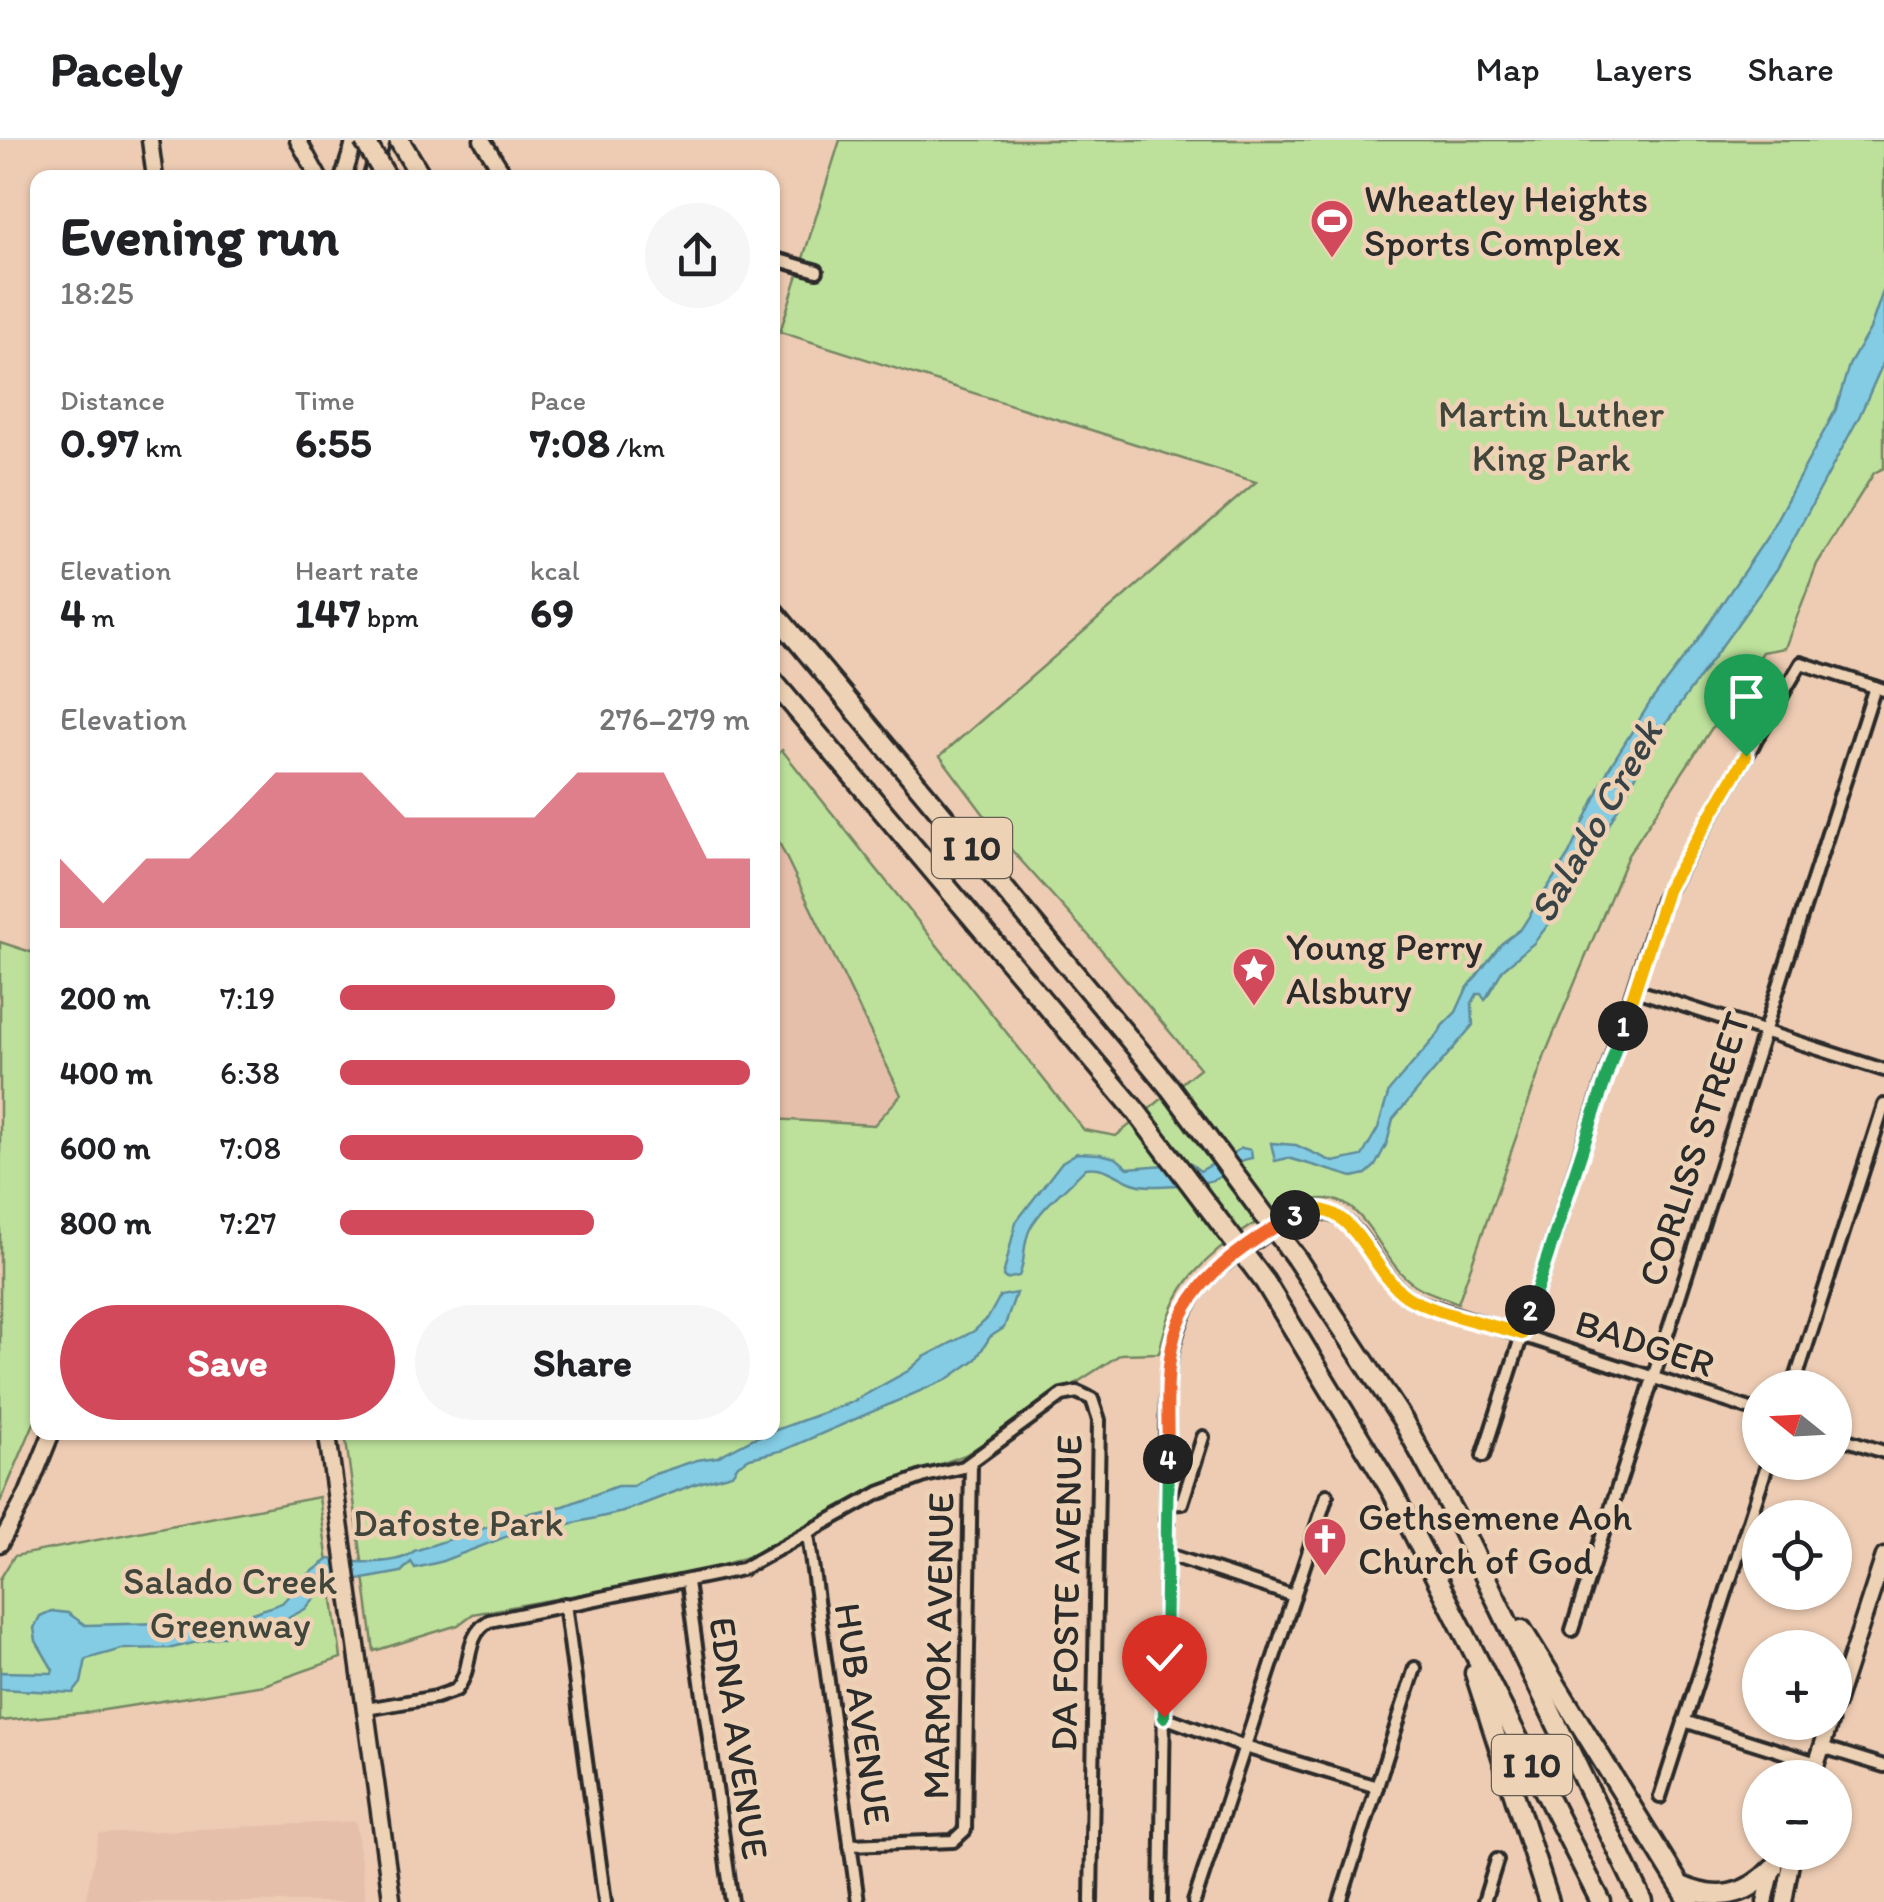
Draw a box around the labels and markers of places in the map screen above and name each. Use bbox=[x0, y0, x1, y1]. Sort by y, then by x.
place label: Wheatley Heights Sports Complex bbox=[1364, 176, 1648, 266]
sports icon: Wheatley Heights Sports Complex bbox=[1309, 198, 1355, 259]
pin bbox=[1704, 654, 1789, 757]
place label: Young Perry Alsbury bbox=[1286, 924, 1483, 1014]
place icon: Young Perry Alsbury bbox=[1231, 946, 1277, 1007]
pin: 1 bbox=[1598, 1001, 1648, 1051]
pin: 3 bbox=[1270, 1190, 1320, 1240]
pin: 2 bbox=[1505, 1285, 1555, 1335]
pin: 4 bbox=[1143, 1434, 1193, 1484]
place label: Gethsemene Aoh Church of God bbox=[1358, 1494, 1632, 1584]
church icon: Gethsemene Aoh Church of God bbox=[1302, 1516, 1348, 1577]
pin bbox=[1122, 1615, 1207, 1718]

